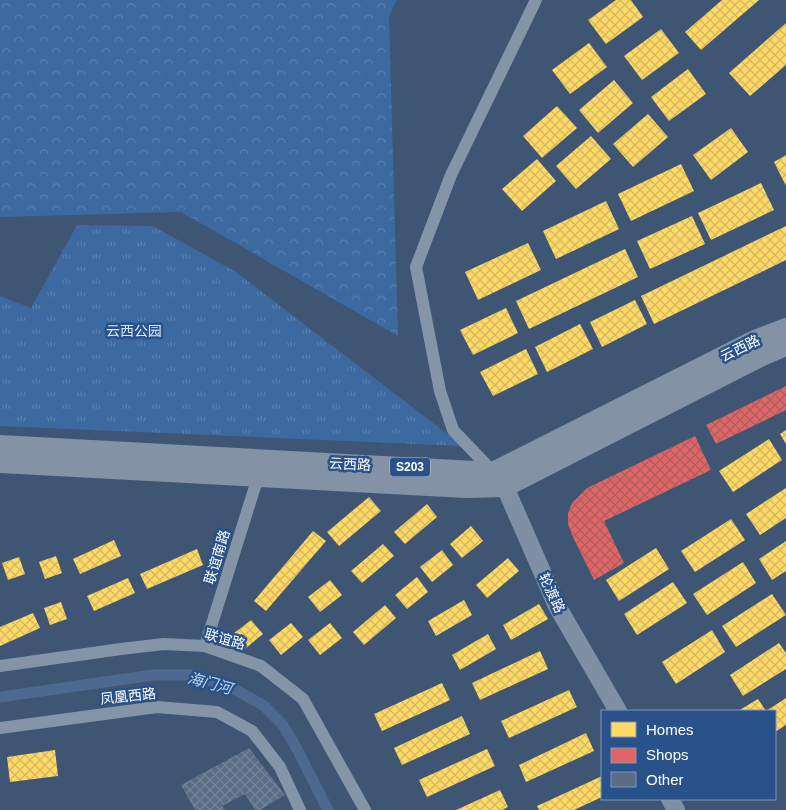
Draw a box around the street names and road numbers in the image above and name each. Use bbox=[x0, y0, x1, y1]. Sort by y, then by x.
street label: 云西路 bbox=[718, 332, 762, 364]
street label: 云西路 bbox=[329, 455, 371, 473]
road number: S203 bbox=[390, 458, 430, 477]
street label: 联谊南路 bbox=[201, 528, 233, 586]
street label: 轮渡路 bbox=[536, 571, 568, 615]
street label: 联谊路 bbox=[203, 626, 247, 652]
street label: 凤凰西路 bbox=[99, 685, 157, 707]

